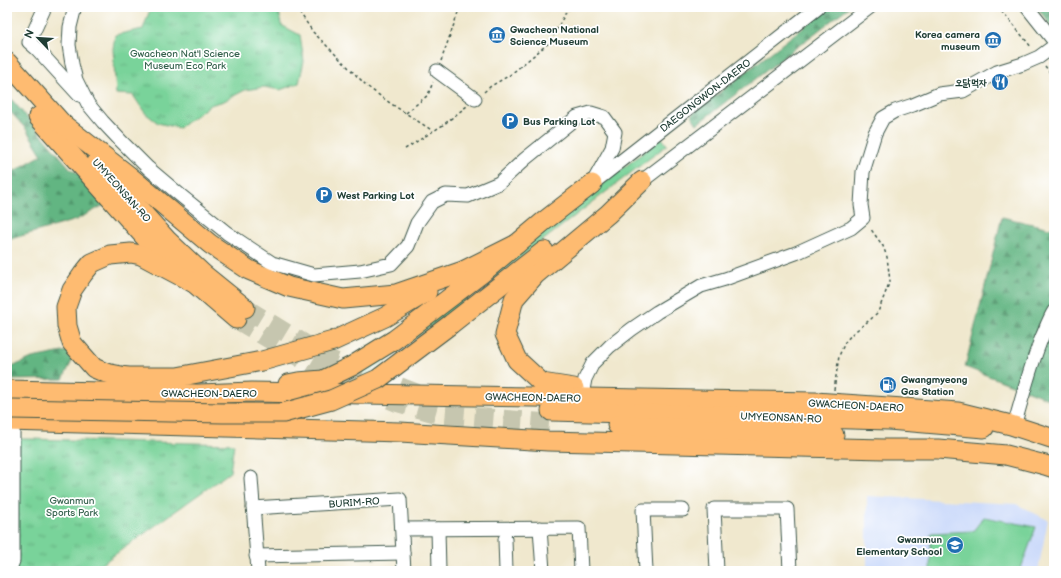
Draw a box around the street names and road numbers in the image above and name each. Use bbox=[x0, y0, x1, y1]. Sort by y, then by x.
street label: DAEGONGWON-DAERO bbox=[658, 56, 754, 135]
street label: UMYEONSAN-RO bbox=[90, 156, 153, 225]
street label: GWACHEON-DAERO bbox=[161, 388, 257, 400]
street label: GWACHEON-DAERO bbox=[485, 391, 581, 405]
street label: GWACHEON-DAERO bbox=[808, 398, 904, 415]
street label: UMYEONSAN-RO bbox=[740, 411, 822, 425]
street label: BURIM-RO bbox=[328, 495, 381, 511]

